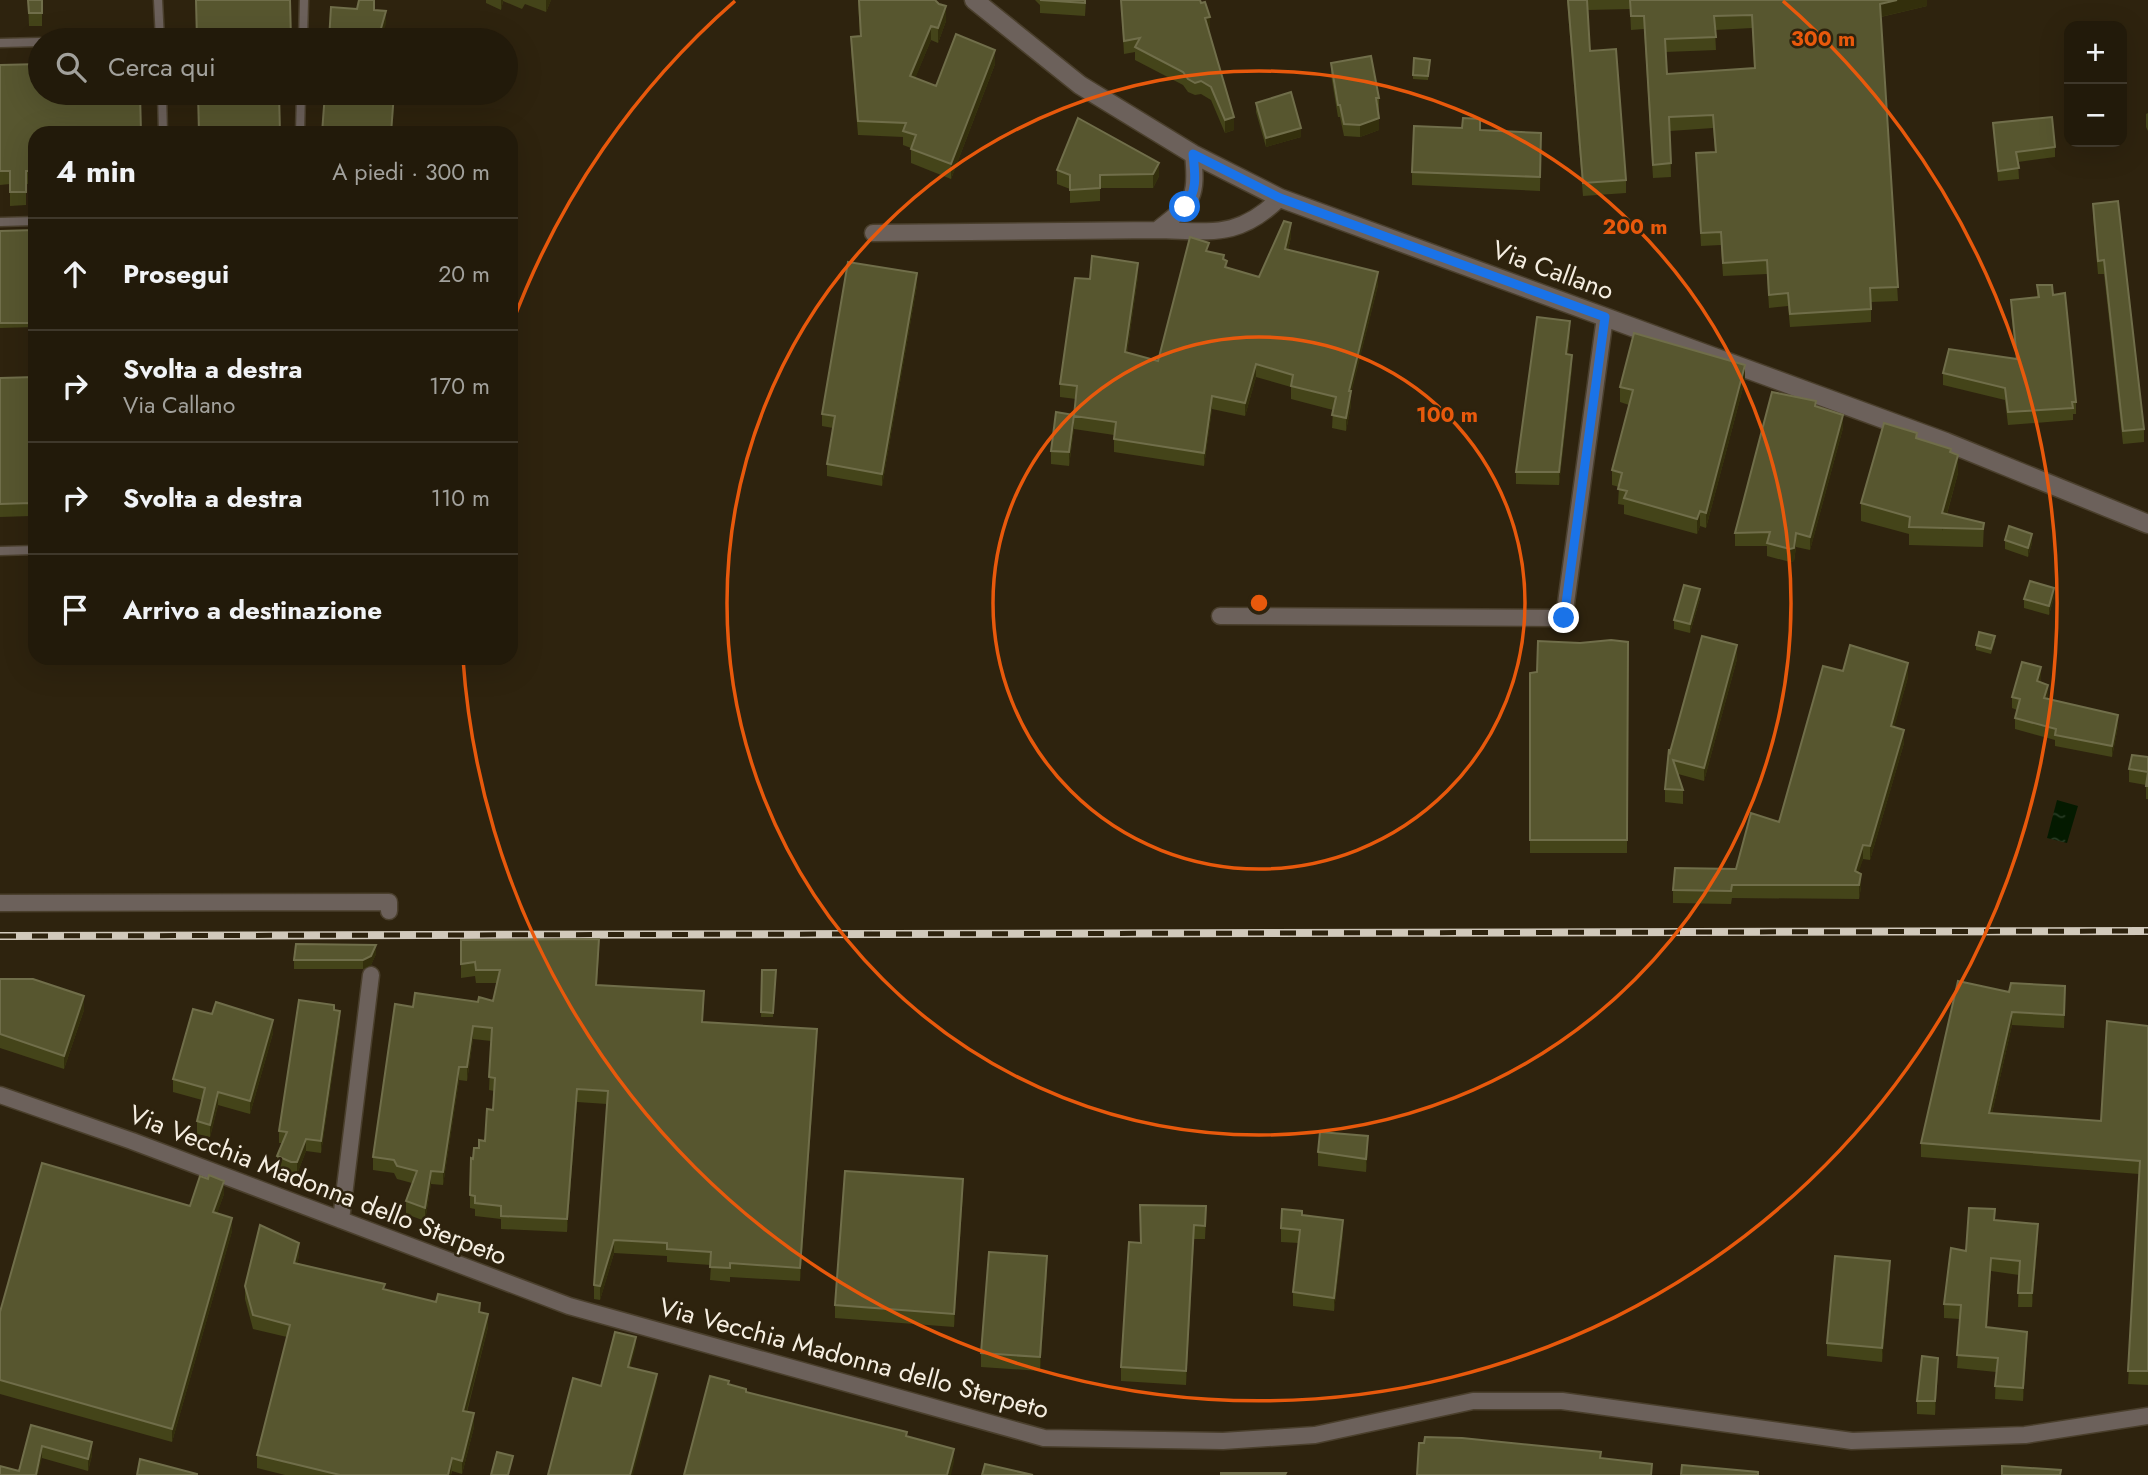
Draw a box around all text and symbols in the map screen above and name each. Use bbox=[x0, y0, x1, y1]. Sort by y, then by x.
map controls bbox=[2064, 21, 2127, 147]
button: + bbox=[2064, 21, 2127, 84]
text: 300 m bbox=[1791, 24, 1855, 54]
search box bbox=[28, 28, 518, 105]
icon: search bbox=[52, 48, 90, 86]
text: Cerca qui bbox=[108, 48, 216, 86]
button: − bbox=[2064, 84, 2127, 147]
text: 4 min bbox=[56, 150, 136, 193]
text: A piedi · 300 m bbox=[332, 155, 490, 189]
route start bbox=[1169, 191, 1200, 222]
text: 200 m bbox=[1602, 212, 1668, 242]
street label: Via Callano bbox=[1487, 230, 1619, 310]
icon: ahead bbox=[56, 255, 94, 293]
text: Prosegui bbox=[123, 255, 229, 293]
text: 20 m bbox=[438, 257, 490, 291]
text: Svolta a destra bbox=[123, 350, 303, 388]
icon: right bbox=[56, 367, 94, 405]
text: 170 m bbox=[429, 369, 490, 403]
text: Via Callano bbox=[123, 388, 235, 422]
text: 100 m bbox=[1416, 400, 1478, 430]
icon: right bbox=[56, 479, 94, 517]
text: Svolta a destra bbox=[123, 479, 303, 517]
text: 110 m bbox=[431, 481, 490, 515]
icon: arrive bbox=[56, 591, 94, 629]
text: Arrivo a destinazione bbox=[123, 591, 382, 629]
centre of rings bbox=[1247, 591, 1271, 615]
route end bbox=[1548, 602, 1579, 633]
street label: Via Vecchia Madonna dello Sterpeto bbox=[124, 1095, 512, 1275]
street label: Via Vecchia Madonna dello Sterpeto bbox=[655, 1288, 1053, 1428]

